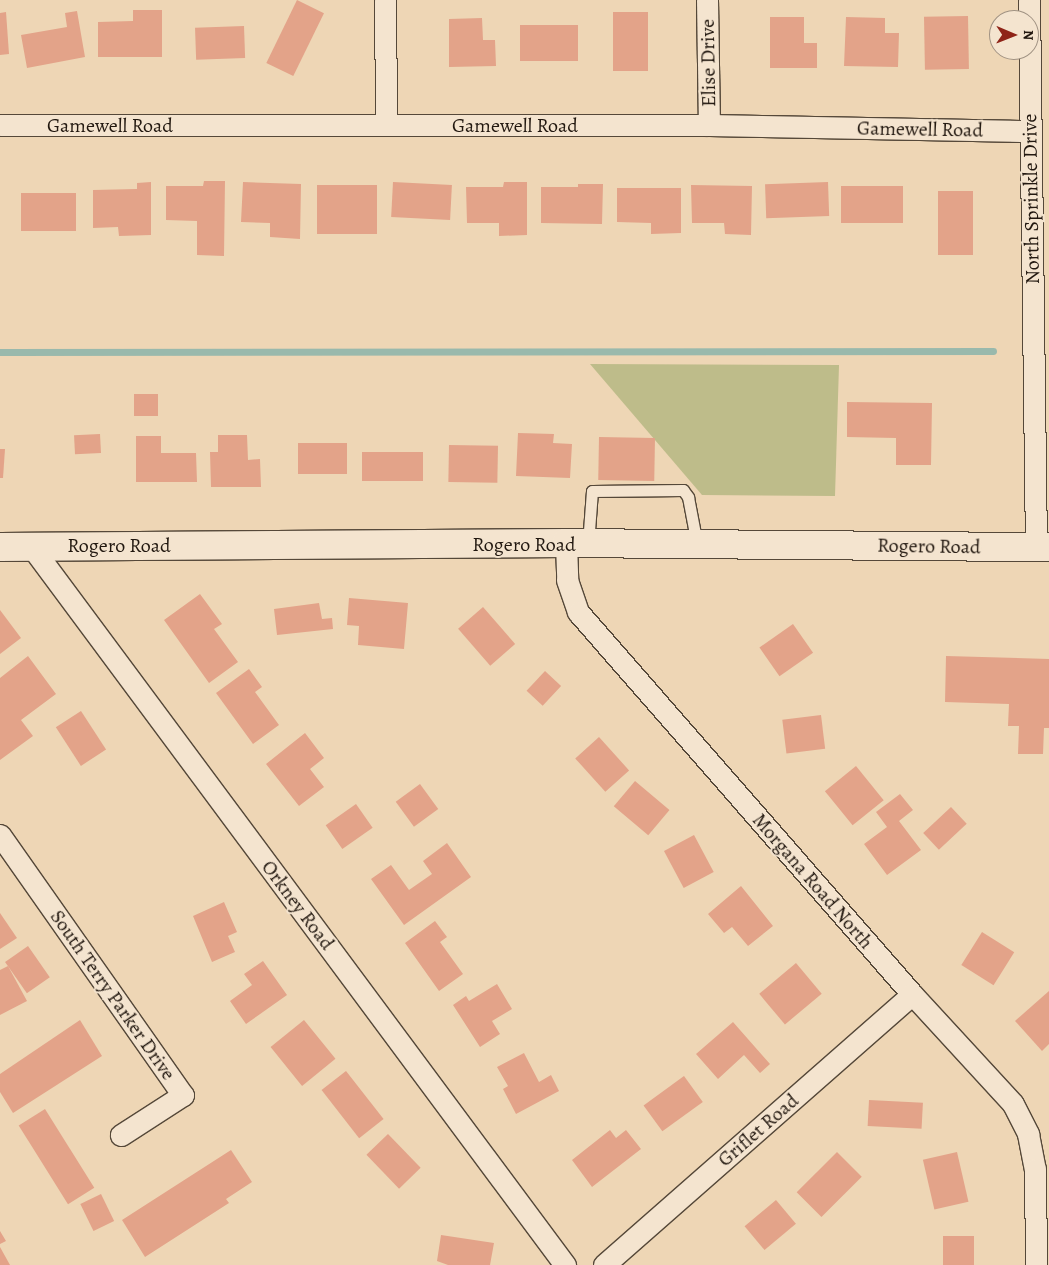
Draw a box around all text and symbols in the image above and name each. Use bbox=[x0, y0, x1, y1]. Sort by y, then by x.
north arrow bbox=[989, 10, 1039, 60]
street label: Elise Drive bbox=[695, 19, 721, 107]
text: N bbox=[1019, 30, 1038, 41]
street label: Gamewell Road bbox=[47, 113, 173, 137]
street label: Gamewell Road bbox=[452, 113, 578, 137]
street label: North Sprinkle Drive bbox=[1018, 113, 1044, 285]
street label: Gamewell Road bbox=[857, 116, 983, 142]
street label: Rogero Road bbox=[472, 532, 576, 556]
street label: Rogero Road bbox=[67, 533, 171, 557]
street label: Rogero Road bbox=[877, 533, 981, 559]
street label: Morgana Road North bbox=[748, 808, 878, 954]
street label: Orkney Road bbox=[257, 855, 339, 955]
street label: South Terry Parker Drive bbox=[45, 905, 181, 1085]
street label: Griflet Road bbox=[713, 1089, 803, 1171]

